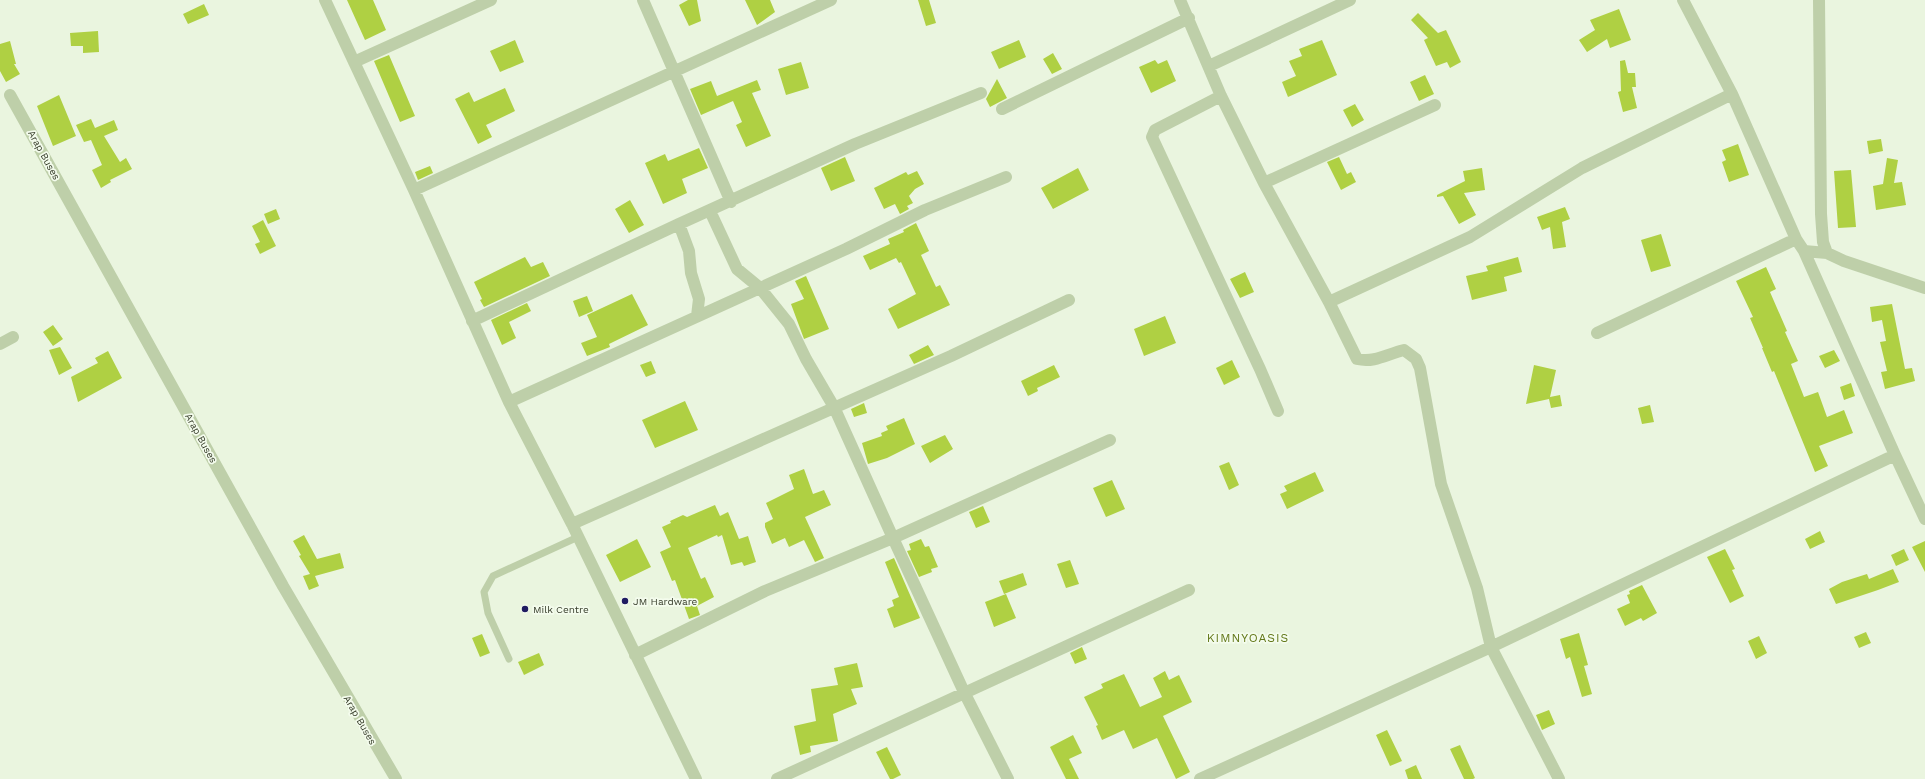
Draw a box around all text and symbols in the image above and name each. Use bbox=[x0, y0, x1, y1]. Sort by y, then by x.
street label: Arap Buses bbox=[26, 128, 62, 182]
street label: Arap Buses bbox=[183, 411, 219, 465]
marker: JM Hardware bbox=[620, 596, 630, 606]
place label: JM Hardware bbox=[633, 596, 698, 607]
marker: Milk Centre bbox=[520, 604, 530, 614]
place label: Milk Centre bbox=[533, 604, 589, 615]
district label: KIMNYOASIS bbox=[1207, 631, 1289, 645]
street label: Arap Buses bbox=[342, 693, 378, 747]

